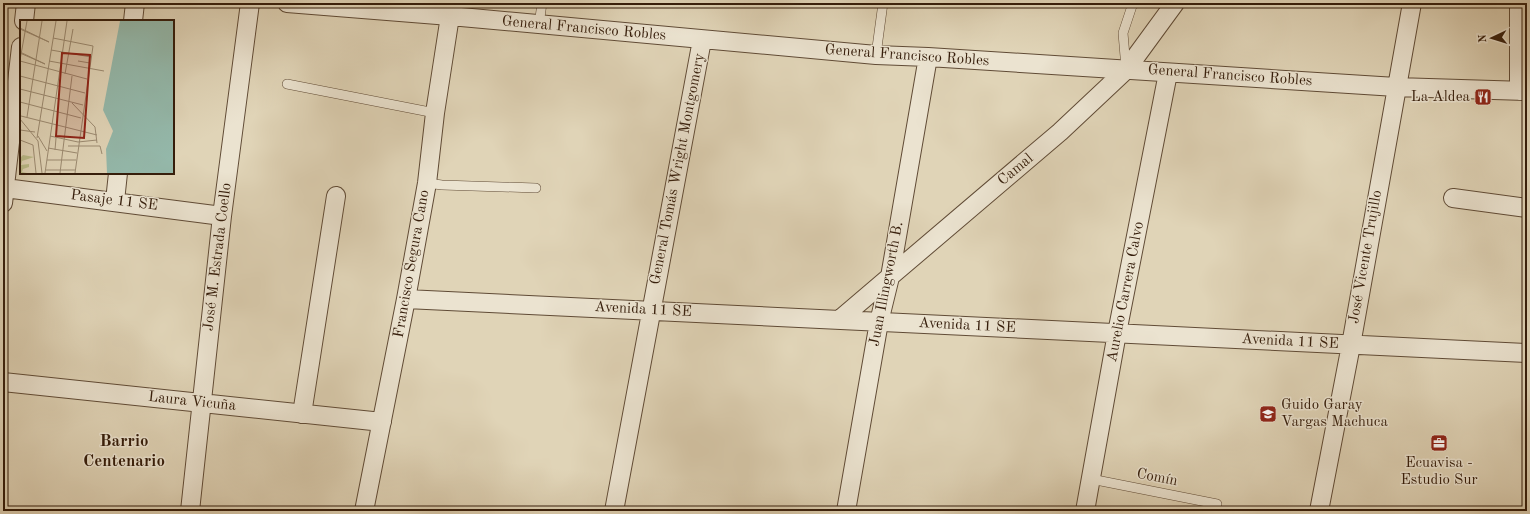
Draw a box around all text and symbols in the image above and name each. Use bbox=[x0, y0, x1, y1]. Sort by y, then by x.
street label: General Francisco Robles bbox=[501, 14, 667, 44]
north arrow bbox=[1472, 18, 1512, 58]
inset map bbox=[20, 20, 174, 174]
text: N bbox=[1478, 33, 1489, 43]
street label: General Francisco Robles bbox=[824, 43, 990, 69]
street label: General Tomás Wright Montgomery bbox=[648, 52, 708, 286]
street label: General Francisco Robles bbox=[1147, 63, 1313, 89]
restaurant icon: La Aldea bbox=[1473, 87, 1493, 107]
place label: La Aldea bbox=[1411, 90, 1471, 105]
street label: Camal bbox=[996, 151, 1036, 189]
street label: José M. Estrada Coello bbox=[201, 182, 235, 332]
street label: Pasaje 11 SE bbox=[69, 188, 159, 214]
street label: Francisco Segura Cano bbox=[392, 189, 432, 339]
street label: José Vicente Trujillo bbox=[1347, 189, 1385, 325]
street label: Juan Illingworth B. bbox=[868, 220, 906, 348]
street label: Aurelio Carrera Calvo bbox=[1105, 220, 1147, 364]
street label: Avenida 11 SE bbox=[594, 300, 692, 320]
street label: Avenida 11 SE bbox=[918, 316, 1016, 336]
street label: Avenida 11 SE bbox=[1241, 332, 1339, 352]
street label: Laura Vicuña bbox=[147, 390, 237, 414]
place label: Guido Garay Vargas Machuca bbox=[1281, 398, 1388, 430]
school or university icon: Guido Garay Vargas Machuca bbox=[1258, 404, 1278, 424]
district label: Barrio Centenario bbox=[83, 433, 165, 470]
office icon: Ecuavisa - Estudio Sur bbox=[1429, 433, 1449, 453]
place label: Ecuavisa - Estudio Sur bbox=[1400, 456, 1478, 488]
street label: Comín bbox=[1135, 467, 1179, 489]

